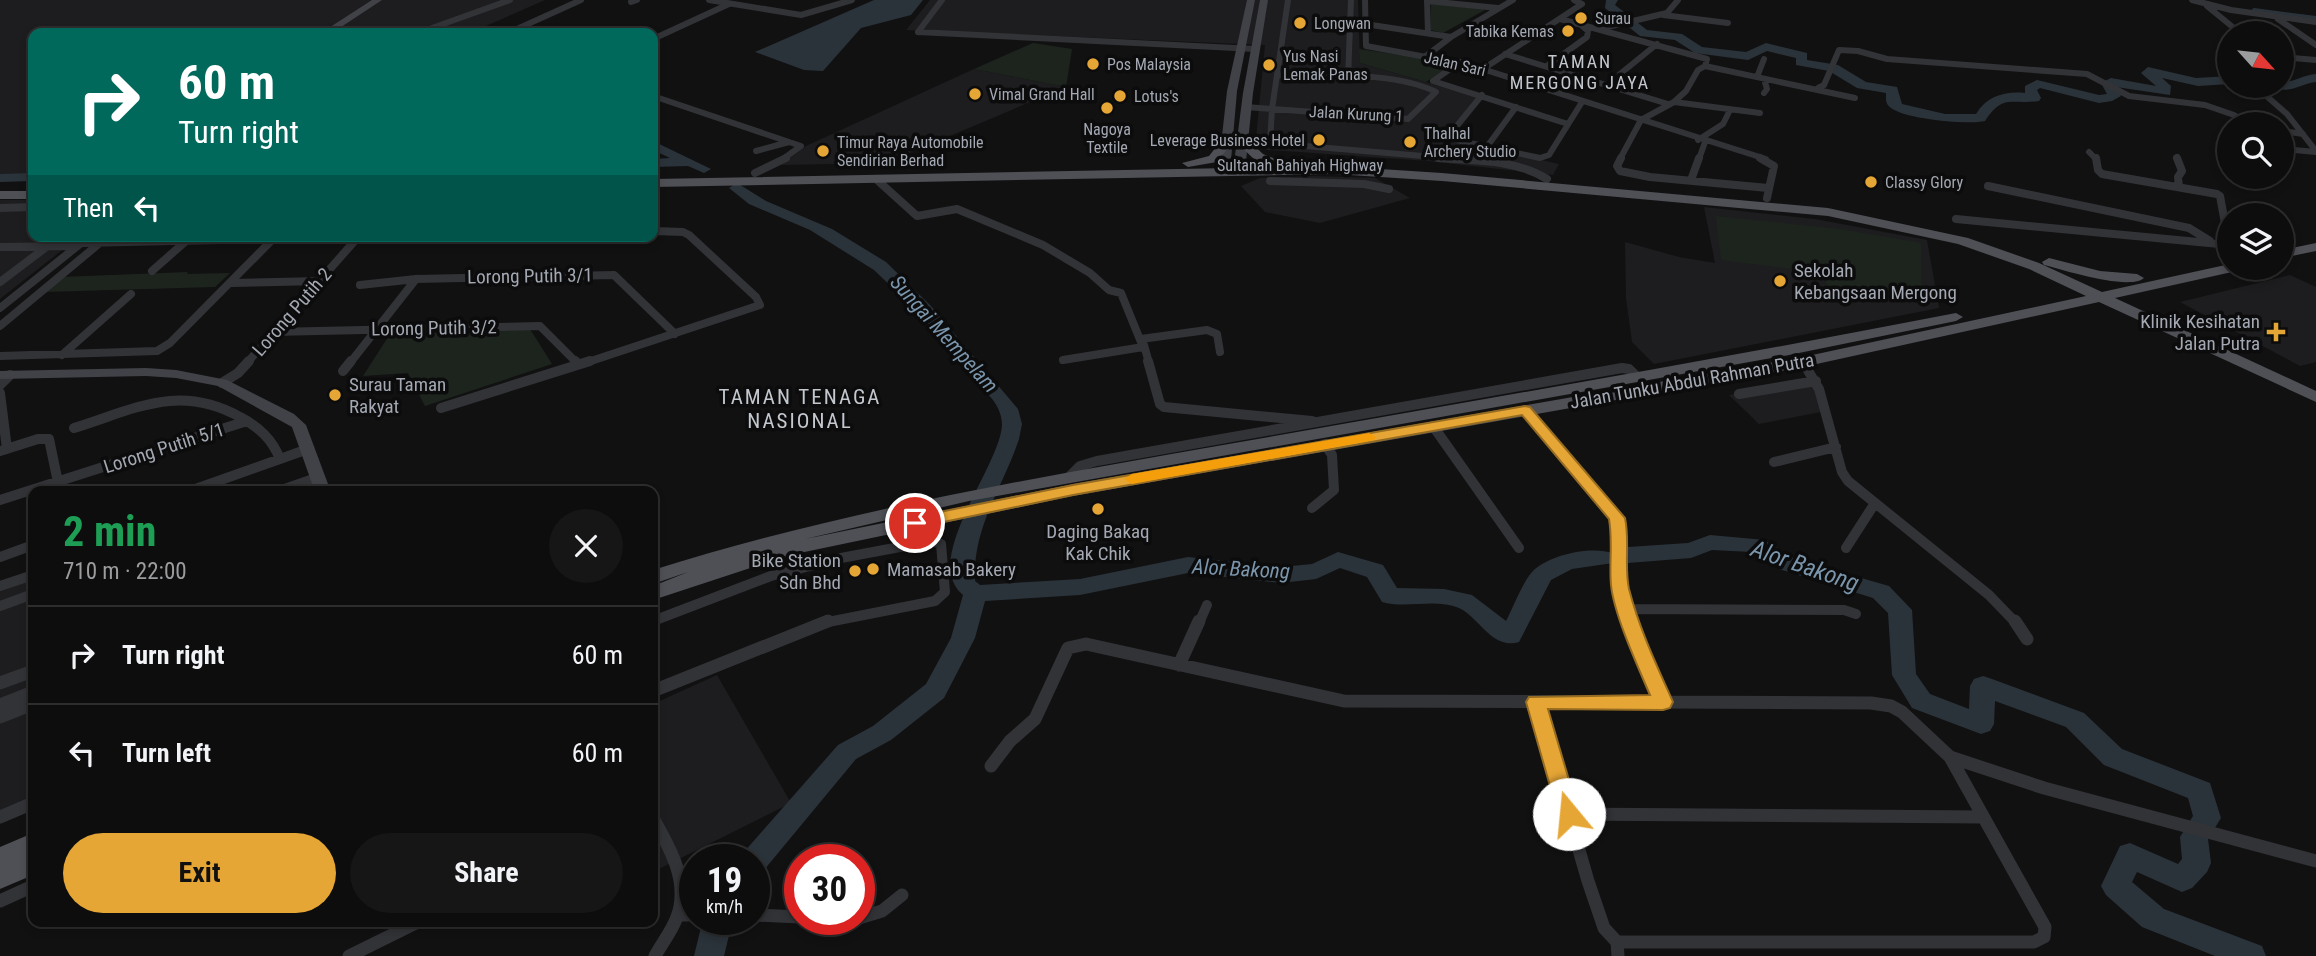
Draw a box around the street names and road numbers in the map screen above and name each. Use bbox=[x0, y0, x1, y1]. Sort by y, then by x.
street label: Jalan Sari bbox=[1422, 48, 1488, 80]
street label: Jalan Kurung 1 bbox=[1308, 102, 1404, 126]
street label: Sultanah Bahiyah Highway bbox=[1217, 156, 1383, 175]
street label: Lorong Putih 2 bbox=[247, 263, 337, 361]
street label: Lorong Putih 3/1 bbox=[467, 263, 593, 289]
street label: Lorong Putih 3/2 bbox=[371, 315, 497, 341]
street label: Jalan Tunku Abdul Rahman Putra bbox=[1568, 348, 1816, 414]
street label: Lorong Putih 5/1 bbox=[101, 418, 227, 478]

